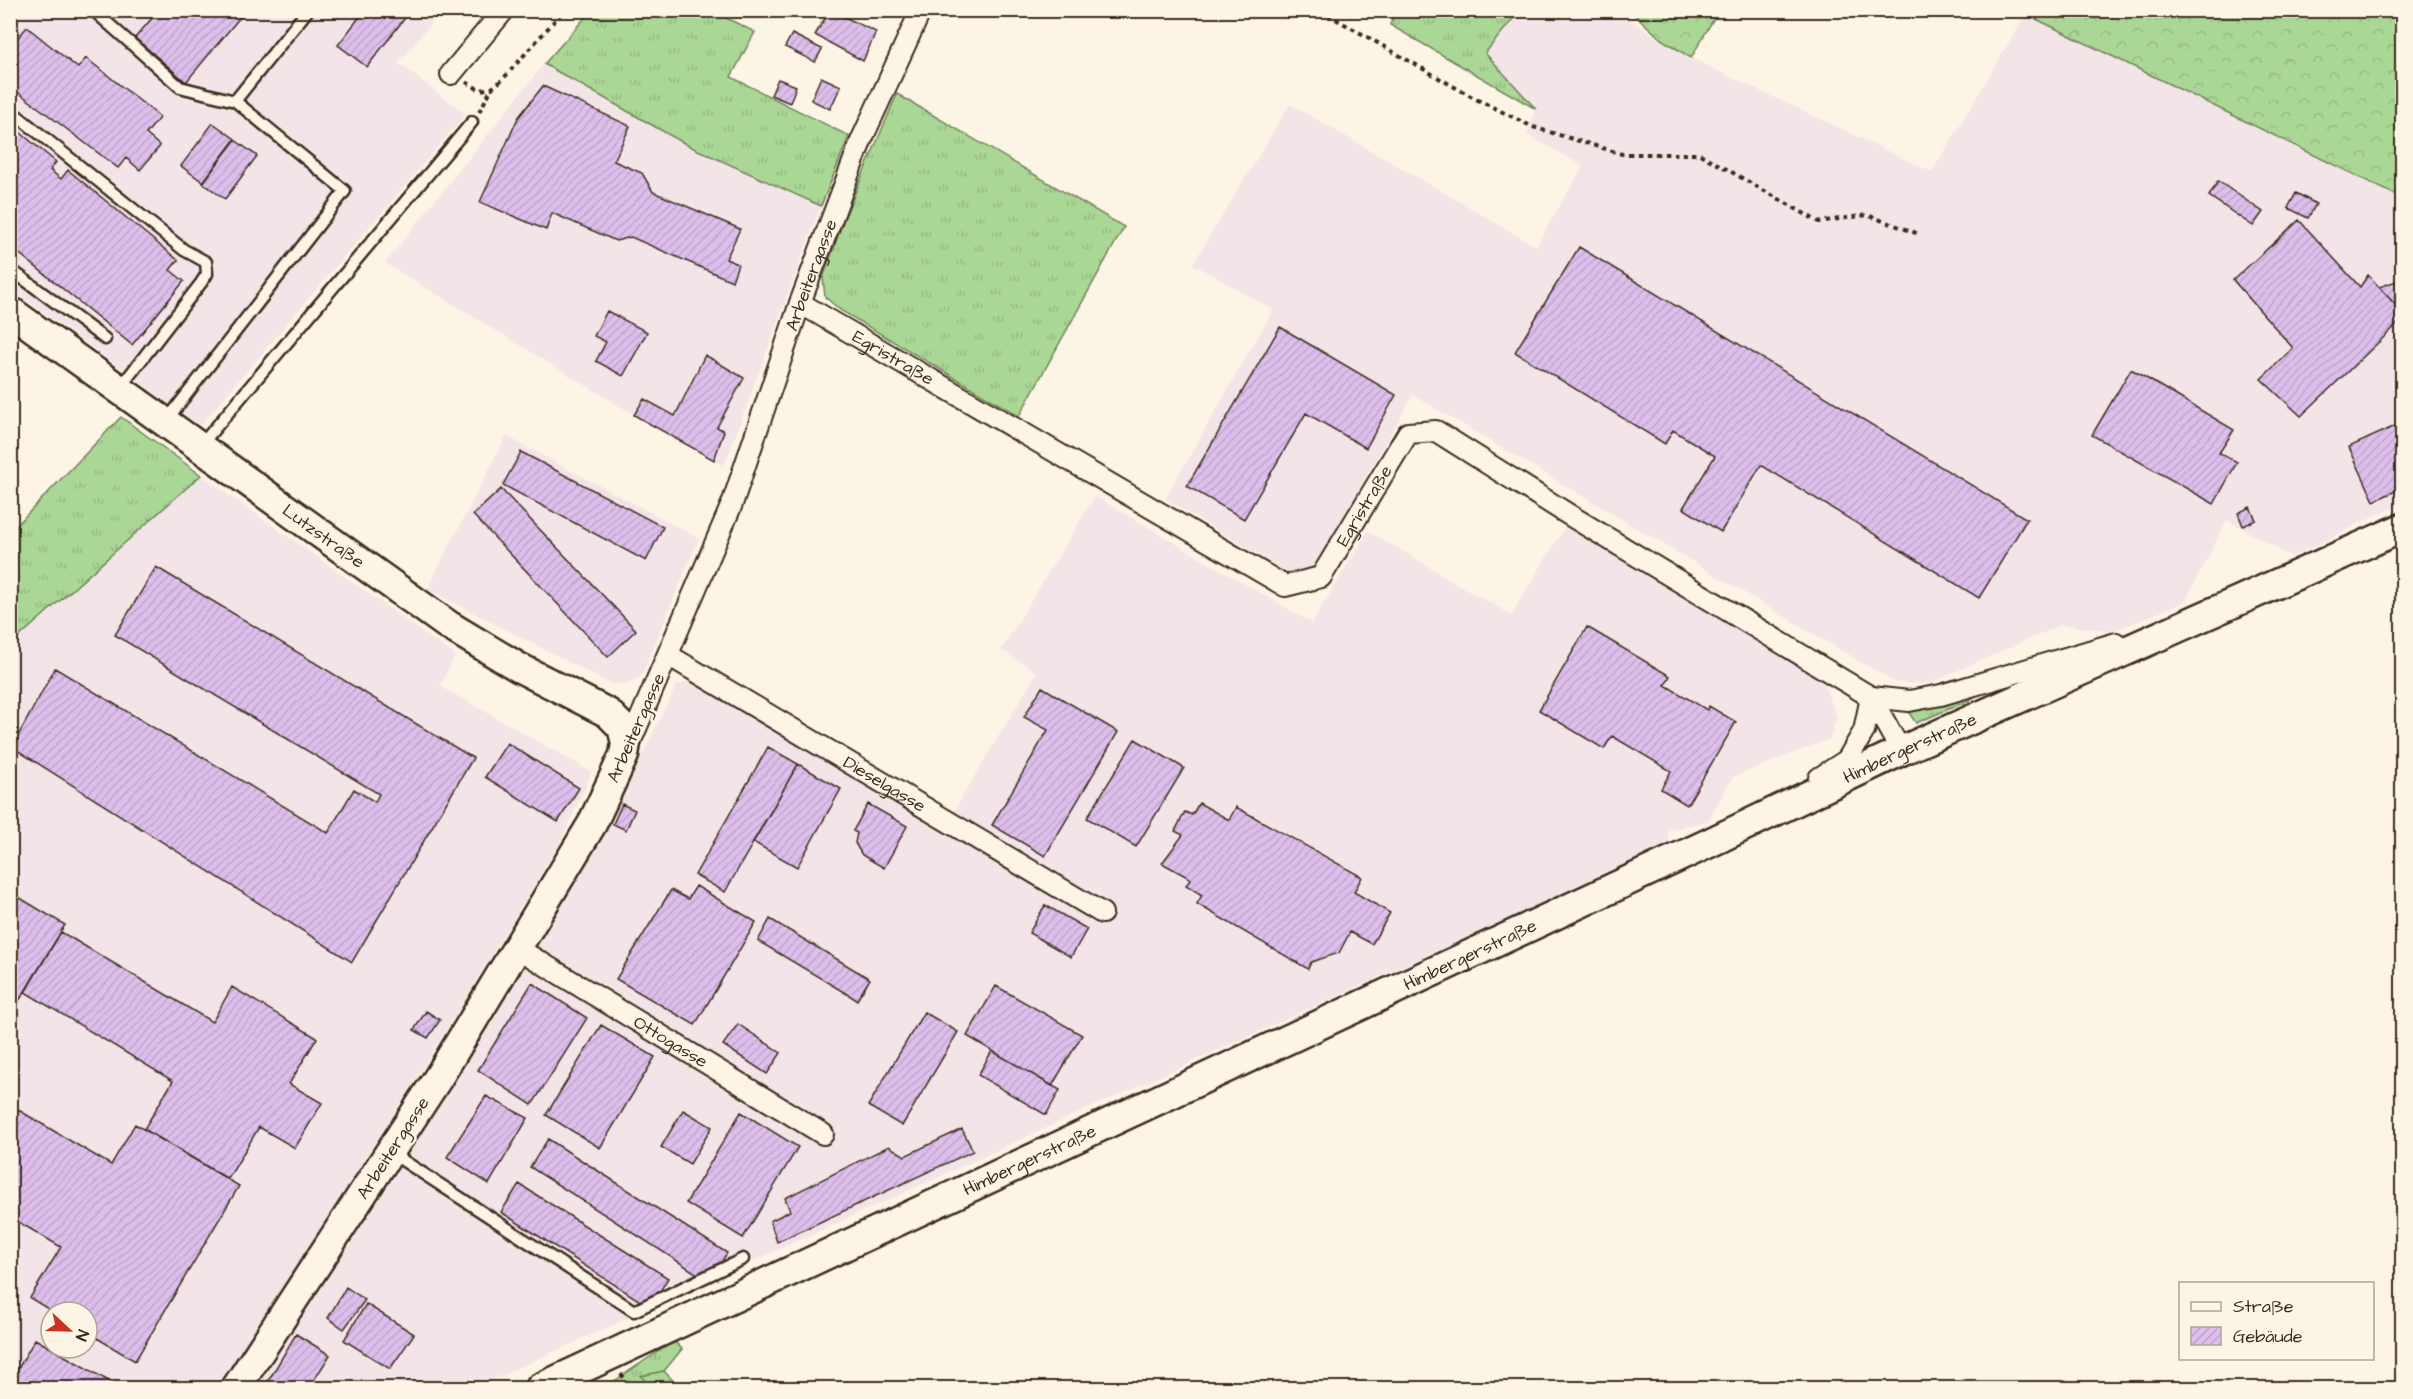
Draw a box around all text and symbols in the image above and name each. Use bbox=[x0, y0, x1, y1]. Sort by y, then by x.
street label: Arbeitergasse bbox=[779, 215, 843, 334]
street label: Egristraße bbox=[848, 324, 939, 391]
street label: Egristraße bbox=[1330, 460, 1398, 551]
street label: Lutzstraße bbox=[278, 498, 370, 574]
street label: Arbeitergasse bbox=[601, 669, 672, 787]
street label: Himbergerstraße bbox=[1839, 706, 1981, 789]
street label: Dieselgasse bbox=[839, 749, 931, 818]
street label: Himbergerstraße bbox=[1399, 913, 1541, 996]
street label: Ottogasse bbox=[629, 1009, 713, 1074]
street label: Arbeitergasse bbox=[351, 1092, 436, 1205]
street label: Himbergerstraße bbox=[959, 1118, 1100, 1202]
legend bbox=[2179, 1282, 2374, 1360]
text: Straße bbox=[2233, 1294, 2294, 1319]
north arrow bbox=[39, 1300, 99, 1360]
text: Gebäude bbox=[2233, 1324, 2303, 1349]
text: N bbox=[70, 1326, 94, 1344]

